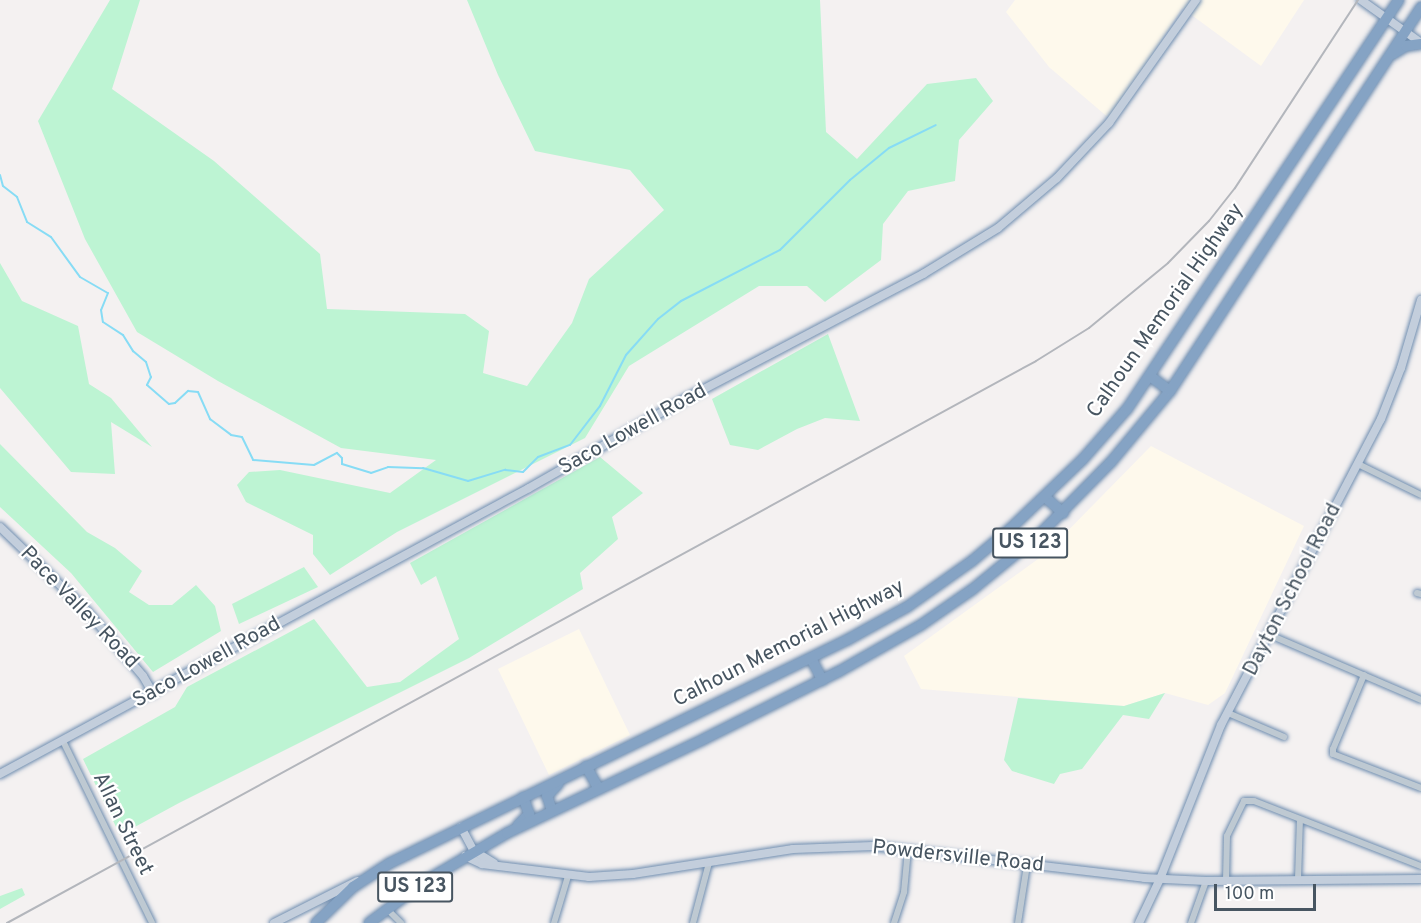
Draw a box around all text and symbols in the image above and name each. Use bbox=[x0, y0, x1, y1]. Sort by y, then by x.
street label: Calhoun Memorial Highway bbox=[1082, 199, 1250, 423]
street label: Saco Lowell Road bbox=[555, 379, 711, 481]
street label: Dayton School Road bbox=[1239, 500, 1347, 680]
road number: US 123 bbox=[991, 526, 1069, 560]
street label: Pace Valley Road bbox=[14, 541, 144, 675]
street label: Calhoun Memorial Highway bbox=[669, 575, 909, 713]
street label: Saco Lowell Road bbox=[129, 612, 285, 714]
street label: Allan Street bbox=[86, 769, 158, 879]
street label: Powdersville Road bbox=[871, 835, 1045, 879]
road number: US 123 bbox=[376, 870, 454, 904]
scale bar bbox=[1217, 872, 1319, 910]
text: 100 m bbox=[1225, 883, 1274, 906]

